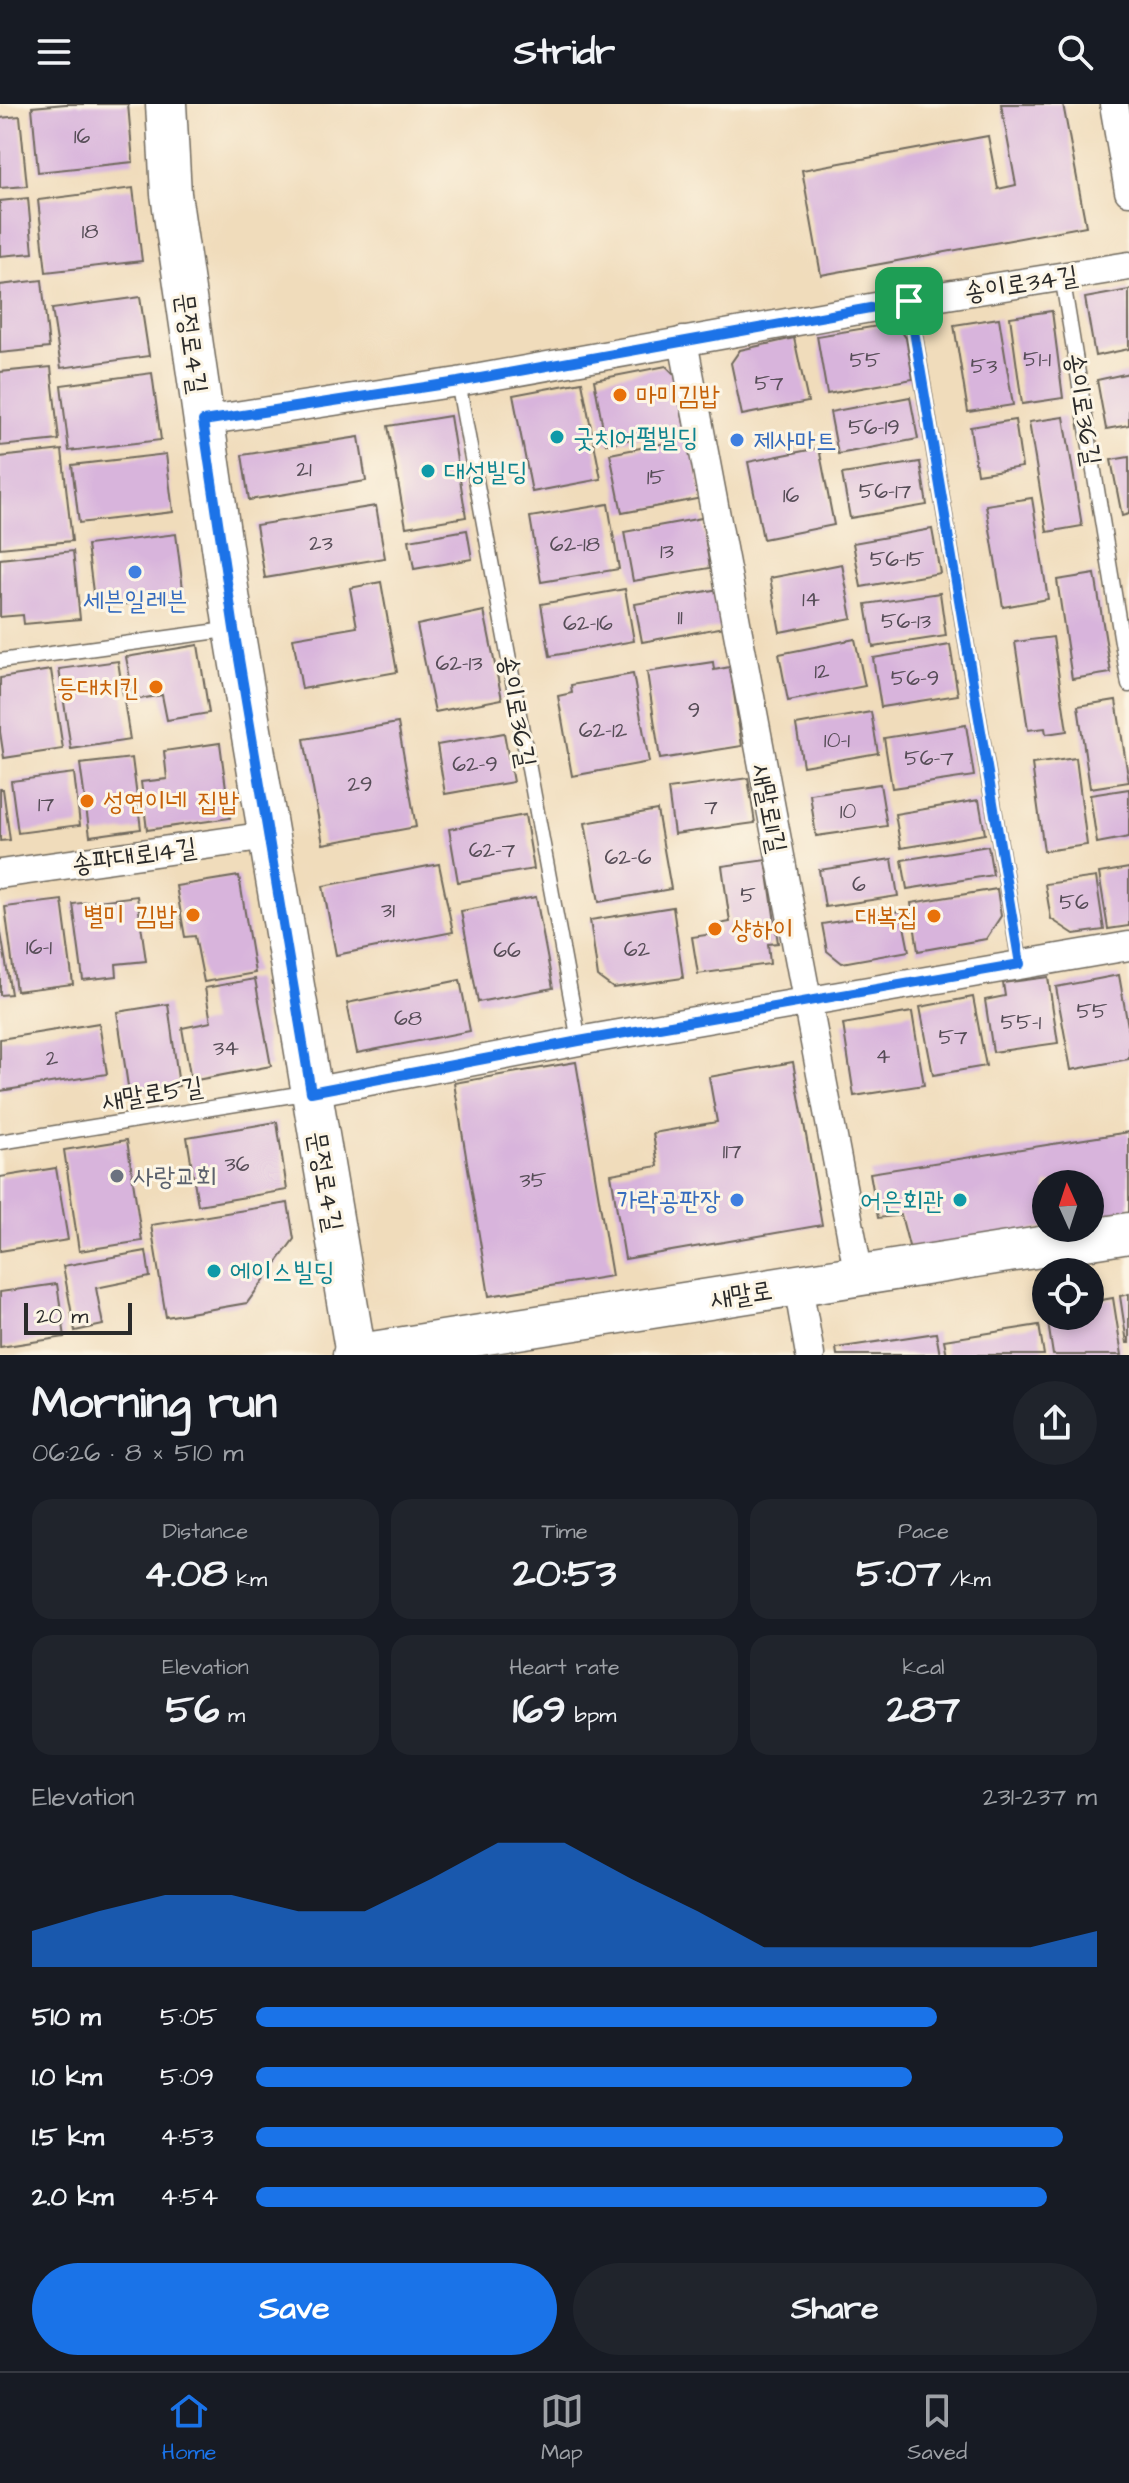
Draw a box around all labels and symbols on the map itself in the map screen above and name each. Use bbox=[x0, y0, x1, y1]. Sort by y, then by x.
house number: 16 bbox=[74, 121, 91, 152]
house number: 18 bbox=[81, 216, 99, 247]
street label: 송이로34길 bbox=[962, 257, 1081, 311]
pin bbox=[875, 267, 943, 335]
street label: 문정로4길 bbox=[166, 290, 216, 396]
house number: 51-1 bbox=[1023, 344, 1051, 375]
house number: 55 bbox=[849, 345, 881, 376]
street label: 송이로36길 bbox=[1056, 350, 1110, 468]
house number: 53 bbox=[971, 351, 997, 382]
house number: 57 bbox=[754, 368, 784, 399]
place label: 마미김밥 bbox=[636, 378, 720, 414]
marker: 마미김밥 bbox=[611, 386, 629, 404]
house number: 56-19 bbox=[848, 412, 900, 443]
place label: 굿치어펄빌딩 bbox=[573, 420, 699, 456]
place label: 제사마트 bbox=[753, 423, 837, 459]
marker: 굿치어펄빌딩 bbox=[548, 428, 566, 446]
marker: 제사마트 bbox=[728, 431, 746, 449]
house number: 21 bbox=[296, 454, 312, 485]
place label: 대성빌딩 bbox=[444, 454, 528, 490]
marker: 대성빌딩 bbox=[419, 462, 437, 480]
house number: 15 bbox=[647, 462, 666, 493]
house number: 56-17 bbox=[859, 476, 912, 507]
house number: 16 bbox=[783, 480, 800, 511]
house number: 23 bbox=[309, 528, 333, 559]
house number: 62-18 bbox=[550, 529, 600, 560]
house number: 13 bbox=[660, 536, 674, 567]
house number: 56-15 bbox=[870, 544, 925, 575]
marker: 세븐일레븐 bbox=[126, 563, 144, 581]
place label: 세븐일레븐 bbox=[83, 583, 187, 619]
house number: 14 bbox=[802, 584, 820, 615]
house number: 11 bbox=[677, 602, 683, 633]
house number: 56-13 bbox=[881, 606, 931, 637]
house number: 62-16 bbox=[563, 608, 613, 639]
house number: 62-13 bbox=[435, 648, 483, 679]
street label: 송이로36길 bbox=[489, 652, 545, 770]
house number: 12 bbox=[814, 656, 830, 687]
house number: 56-9 bbox=[891, 663, 939, 694]
place label: 등대치킨 bbox=[56, 670, 140, 706]
marker: 등대치킨 bbox=[147, 678, 165, 696]
house number: 9 bbox=[688, 695, 700, 726]
house number: 62-12 bbox=[579, 715, 628, 746]
house number: 10-1 bbox=[824, 725, 850, 756]
house number: 56-7 bbox=[904, 743, 954, 774]
house number: 62-9 bbox=[452, 749, 498, 780]
street label: 새말로11길 bbox=[743, 760, 795, 856]
house number: 29 bbox=[347, 769, 373, 800]
place label: 성연이네 집밥 bbox=[103, 784, 239, 820]
house number: 17 bbox=[38, 789, 55, 820]
marker: 성연이네 집밥 bbox=[78, 792, 96, 810]
house number: 7 bbox=[704, 792, 718, 823]
house number: 10 bbox=[840, 796, 856, 827]
street label: 송파대로14길 bbox=[69, 829, 199, 883]
house number: 62-7 bbox=[469, 835, 516, 866]
house number: 62-6 bbox=[604, 842, 652, 873]
house number: 6 bbox=[852, 869, 866, 900]
house number: 5 bbox=[740, 880, 756, 911]
house number: 56 bbox=[1059, 887, 1089, 918]
house number: 31 bbox=[381, 895, 395, 926]
place label: 별미 김밥 bbox=[83, 898, 177, 934]
place label: 대복집 bbox=[855, 899, 918, 935]
marker: 별미 김밥 bbox=[184, 906, 202, 924]
marker: 대복집 bbox=[925, 907, 943, 925]
place label: 샹하이 bbox=[731, 912, 794, 948]
marker: 샹하이 bbox=[706, 920, 724, 938]
house number: 16-1 bbox=[26, 932, 52, 963]
house number: 62 bbox=[624, 934, 651, 965]
house number: 66 bbox=[493, 935, 521, 966]
house number: 55 bbox=[1076, 996, 1108, 1027]
house number: 68 bbox=[394, 1003, 422, 1034]
house number: 55-1 bbox=[1001, 1007, 1042, 1038]
house number: 57 bbox=[938, 1022, 968, 1053]
house number: 34 bbox=[213, 1033, 239, 1064]
house number: 4 bbox=[876, 1041, 891, 1072]
house number: 2 bbox=[46, 1043, 59, 1074]
street label: 새말로5길 bbox=[99, 1068, 205, 1120]
street label: 문정로4길 bbox=[298, 1128, 352, 1234]
house number: 117 bbox=[722, 1136, 742, 1167]
house number: 36 bbox=[225, 1149, 250, 1180]
place label: 사랑교회 bbox=[133, 1159, 217, 1195]
house number: 35 bbox=[520, 1165, 547, 1196]
marker: 사랑교회 bbox=[108, 1167, 126, 1185]
north arrow bbox=[1032, 1170, 1104, 1242]
place label: 가락공판장 bbox=[616, 1183, 721, 1219]
place label: 어은회관 bbox=[860, 1183, 944, 1219]
marker: 가락공판장 bbox=[728, 1191, 746, 1209]
marker: 어은회관 bbox=[951, 1191, 969, 1209]
place label: 에이스빌딩 bbox=[230, 1254, 335, 1290]
marker: 에이스빌딩 bbox=[205, 1262, 223, 1280]
street label: 새말로 bbox=[707, 1272, 775, 1318]
scale bar bbox=[24, 1299, 132, 1335]

